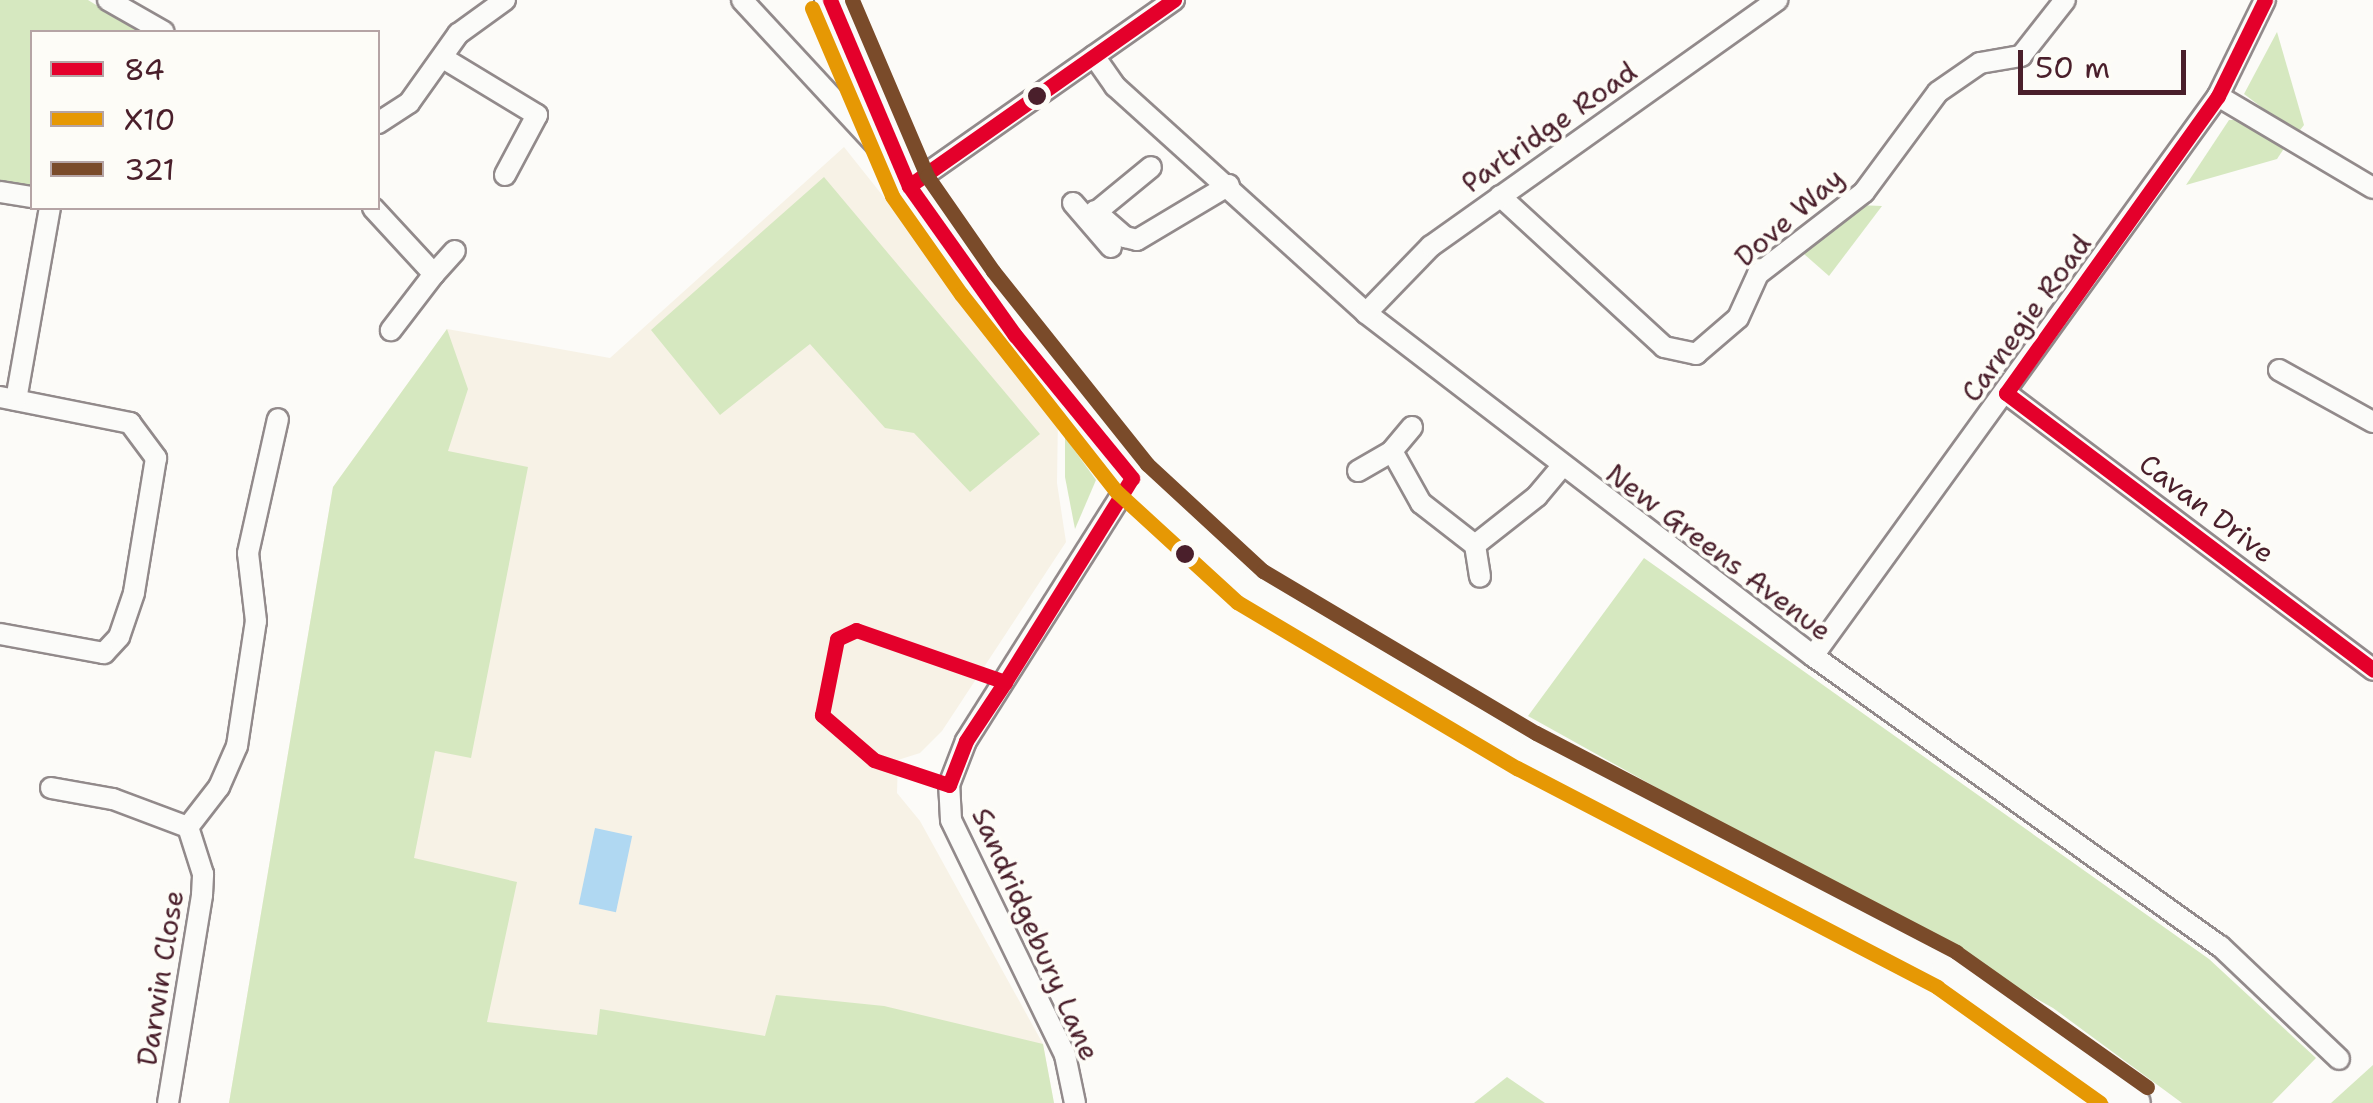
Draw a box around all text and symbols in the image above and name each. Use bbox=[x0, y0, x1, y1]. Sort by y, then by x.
legend bbox=[30, 30, 380, 210]
scale bar bbox=[2023, 30, 2190, 92]
text: 50 m bbox=[2035, 47, 2110, 88]
text: 84 bbox=[124, 49, 165, 90]
street label: Partridge Road bbox=[1455, 54, 1643, 200]
unlabelled marker bbox=[1027, 86, 1047, 106]
text: X10 bbox=[124, 99, 175, 140]
text: 321 bbox=[124, 149, 175, 190]
street label: Dove Way bbox=[1728, 160, 1850, 274]
street label: Carnegie Road bbox=[1954, 228, 2098, 408]
street label: Cavan Drive bbox=[2133, 446, 2281, 570]
street label: New Greens Avenue bbox=[1600, 456, 1838, 648]
unlabelled marker bbox=[1175, 544, 1195, 564]
street label: Sandridgebury Lane bbox=[965, 802, 1107, 1066]
street label: Darwin Close bbox=[130, 888, 190, 1068]

